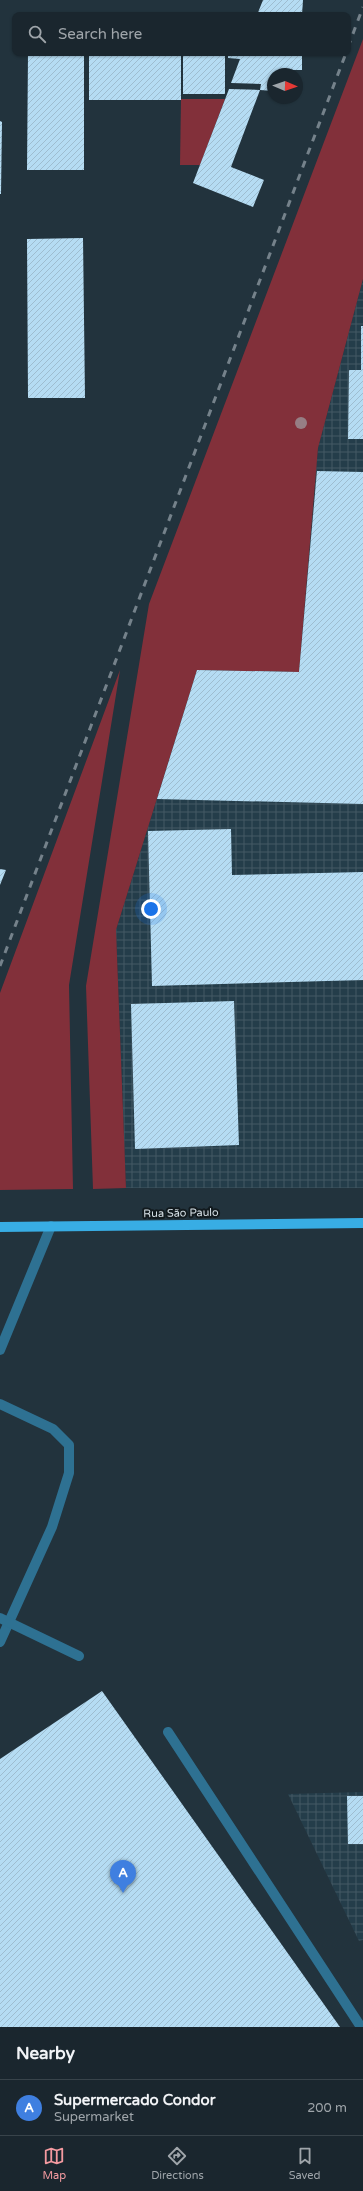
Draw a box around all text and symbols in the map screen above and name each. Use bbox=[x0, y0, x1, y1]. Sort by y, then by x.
search box bbox=[12, 12, 351, 56]
icon: search bbox=[26, 23, 48, 45]
text: Search here bbox=[58, 25, 142, 43]
north arrow bbox=[267, 68, 303, 104]
your location bbox=[141, 899, 161, 919]
street label: Rua São Paulo bbox=[143, 1206, 219, 1220]
pin: A bbox=[110, 1860, 136, 1893]
text: Nearby bbox=[16, 2043, 75, 2064]
text: Supermercado Condor bbox=[54, 2091, 215, 2109]
text: A bbox=[24, 2100, 34, 2116]
text: 200 m bbox=[307, 2100, 347, 2116]
text: Supermarket bbox=[54, 2109, 134, 2125]
tab: Map bbox=[42, 2145, 66, 2182]
tab: Directions bbox=[151, 2145, 204, 2182]
tab: Saved bbox=[289, 2145, 321, 2182]

